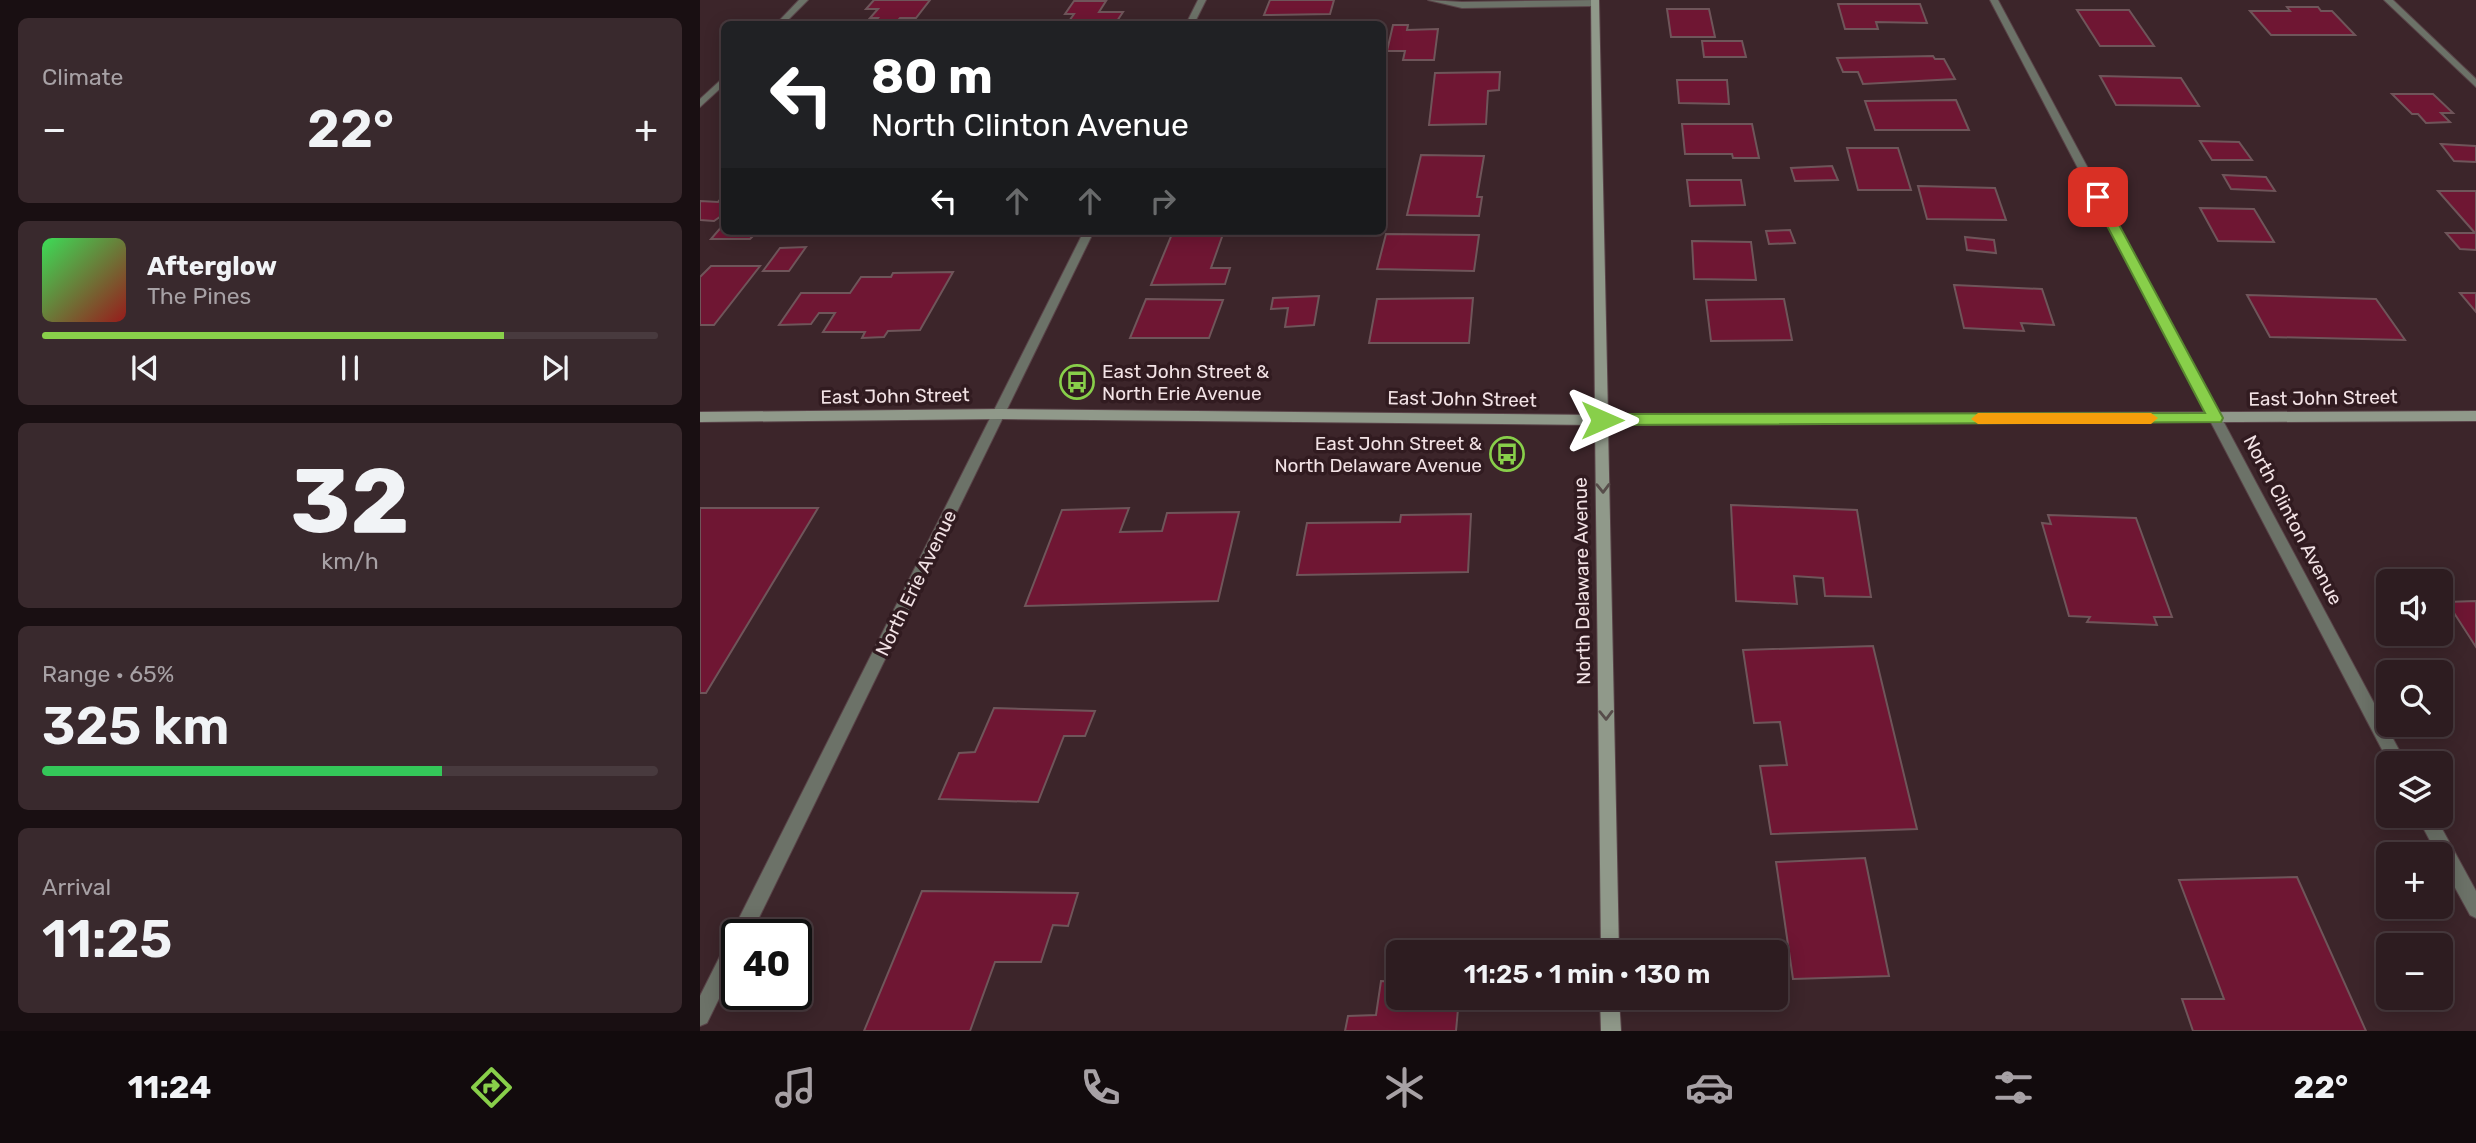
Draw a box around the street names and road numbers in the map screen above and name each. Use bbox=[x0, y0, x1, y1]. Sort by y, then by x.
street label: East John Street bbox=[820, 383, 970, 409]
street label: East John Street bbox=[2248, 385, 2398, 411]
street label: East John Street bbox=[1387, 386, 1537, 412]
street label: North Clinton Avenue bbox=[2239, 431, 2347, 609]
street label: North Delaware Avenue bbox=[1569, 477, 1595, 685]
street label: North Erie Avenue bbox=[871, 506, 961, 660]

